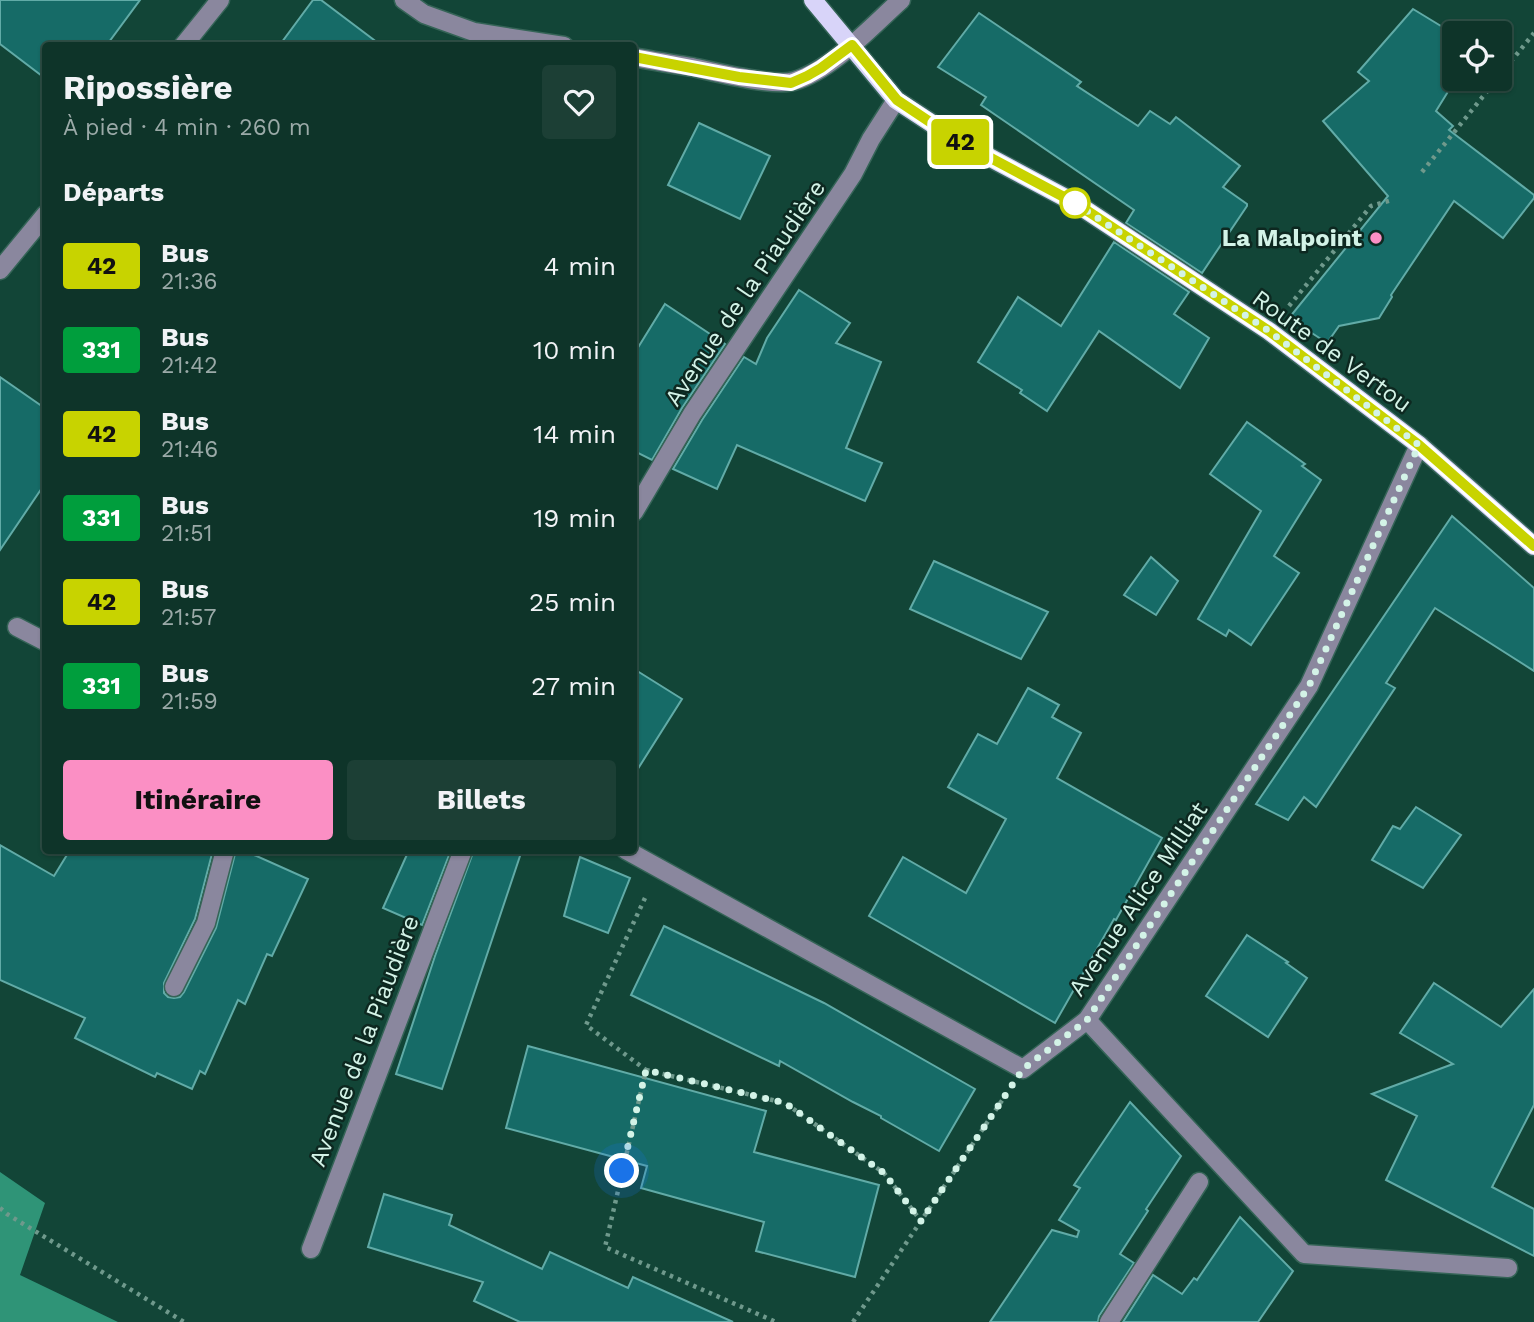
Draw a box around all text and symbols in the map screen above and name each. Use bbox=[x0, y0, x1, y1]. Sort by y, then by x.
map controls bbox=[1442, 21, 1512, 91]
button: locate bbox=[1442, 21, 1512, 91]
button: heart bbox=[542, 65, 616, 139]
text: Ripossière bbox=[63, 68, 233, 107]
text: À pied · 4 min · 260 m bbox=[63, 114, 311, 141]
line badge: 42 bbox=[928, 119, 992, 165]
text: 42 bbox=[945, 128, 975, 156]
street label: Avenue de la Piaudière bbox=[659, 175, 831, 411]
text: Départs bbox=[63, 177, 164, 207]
unlabelled marker bbox=[1060, 188, 1090, 218]
place label: La Malpoint bbox=[1222, 224, 1362, 252]
marker: La Malpoint bbox=[1368, 230, 1384, 246]
text: Bus bbox=[161, 238, 209, 268]
text: 4 min bbox=[543, 251, 616, 281]
text: 42 bbox=[87, 252, 116, 280]
text: 21:36 bbox=[161, 268, 218, 295]
street label: Route de Vertou bbox=[1247, 284, 1417, 418]
text: Bus bbox=[161, 322, 209, 352]
text: 10 min bbox=[533, 335, 616, 365]
text: 331 bbox=[82, 336, 121, 364]
text: 21:42 bbox=[161, 352, 218, 379]
text: Bus bbox=[161, 406, 209, 436]
text: 14 min bbox=[533, 419, 616, 449]
text: 42 bbox=[87, 420, 116, 448]
text: 21:46 bbox=[161, 436, 218, 463]
text: Bus bbox=[161, 490, 209, 520]
text: 19 min bbox=[533, 503, 616, 533]
text: 331 bbox=[82, 504, 121, 532]
text: 21:51 bbox=[161, 520, 213, 547]
text: Bus bbox=[161, 574, 209, 604]
text: 25 min bbox=[529, 587, 616, 617]
text: 42 bbox=[87, 588, 116, 616]
text: 21:57 bbox=[161, 604, 216, 631]
text: Bus bbox=[161, 658, 209, 688]
text: 27 min bbox=[531, 671, 616, 701]
text: 331 bbox=[82, 672, 121, 700]
text: 21:59 bbox=[161, 688, 218, 715]
button: Itinéraire bbox=[63, 760, 333, 840]
button: Billets bbox=[347, 760, 616, 840]
street label: Avenue Alice Milliat bbox=[1063, 797, 1213, 1001]
street label: Avenue de la Piaudière bbox=[303, 912, 425, 1170]
your location bbox=[604, 1153, 639, 1188]

